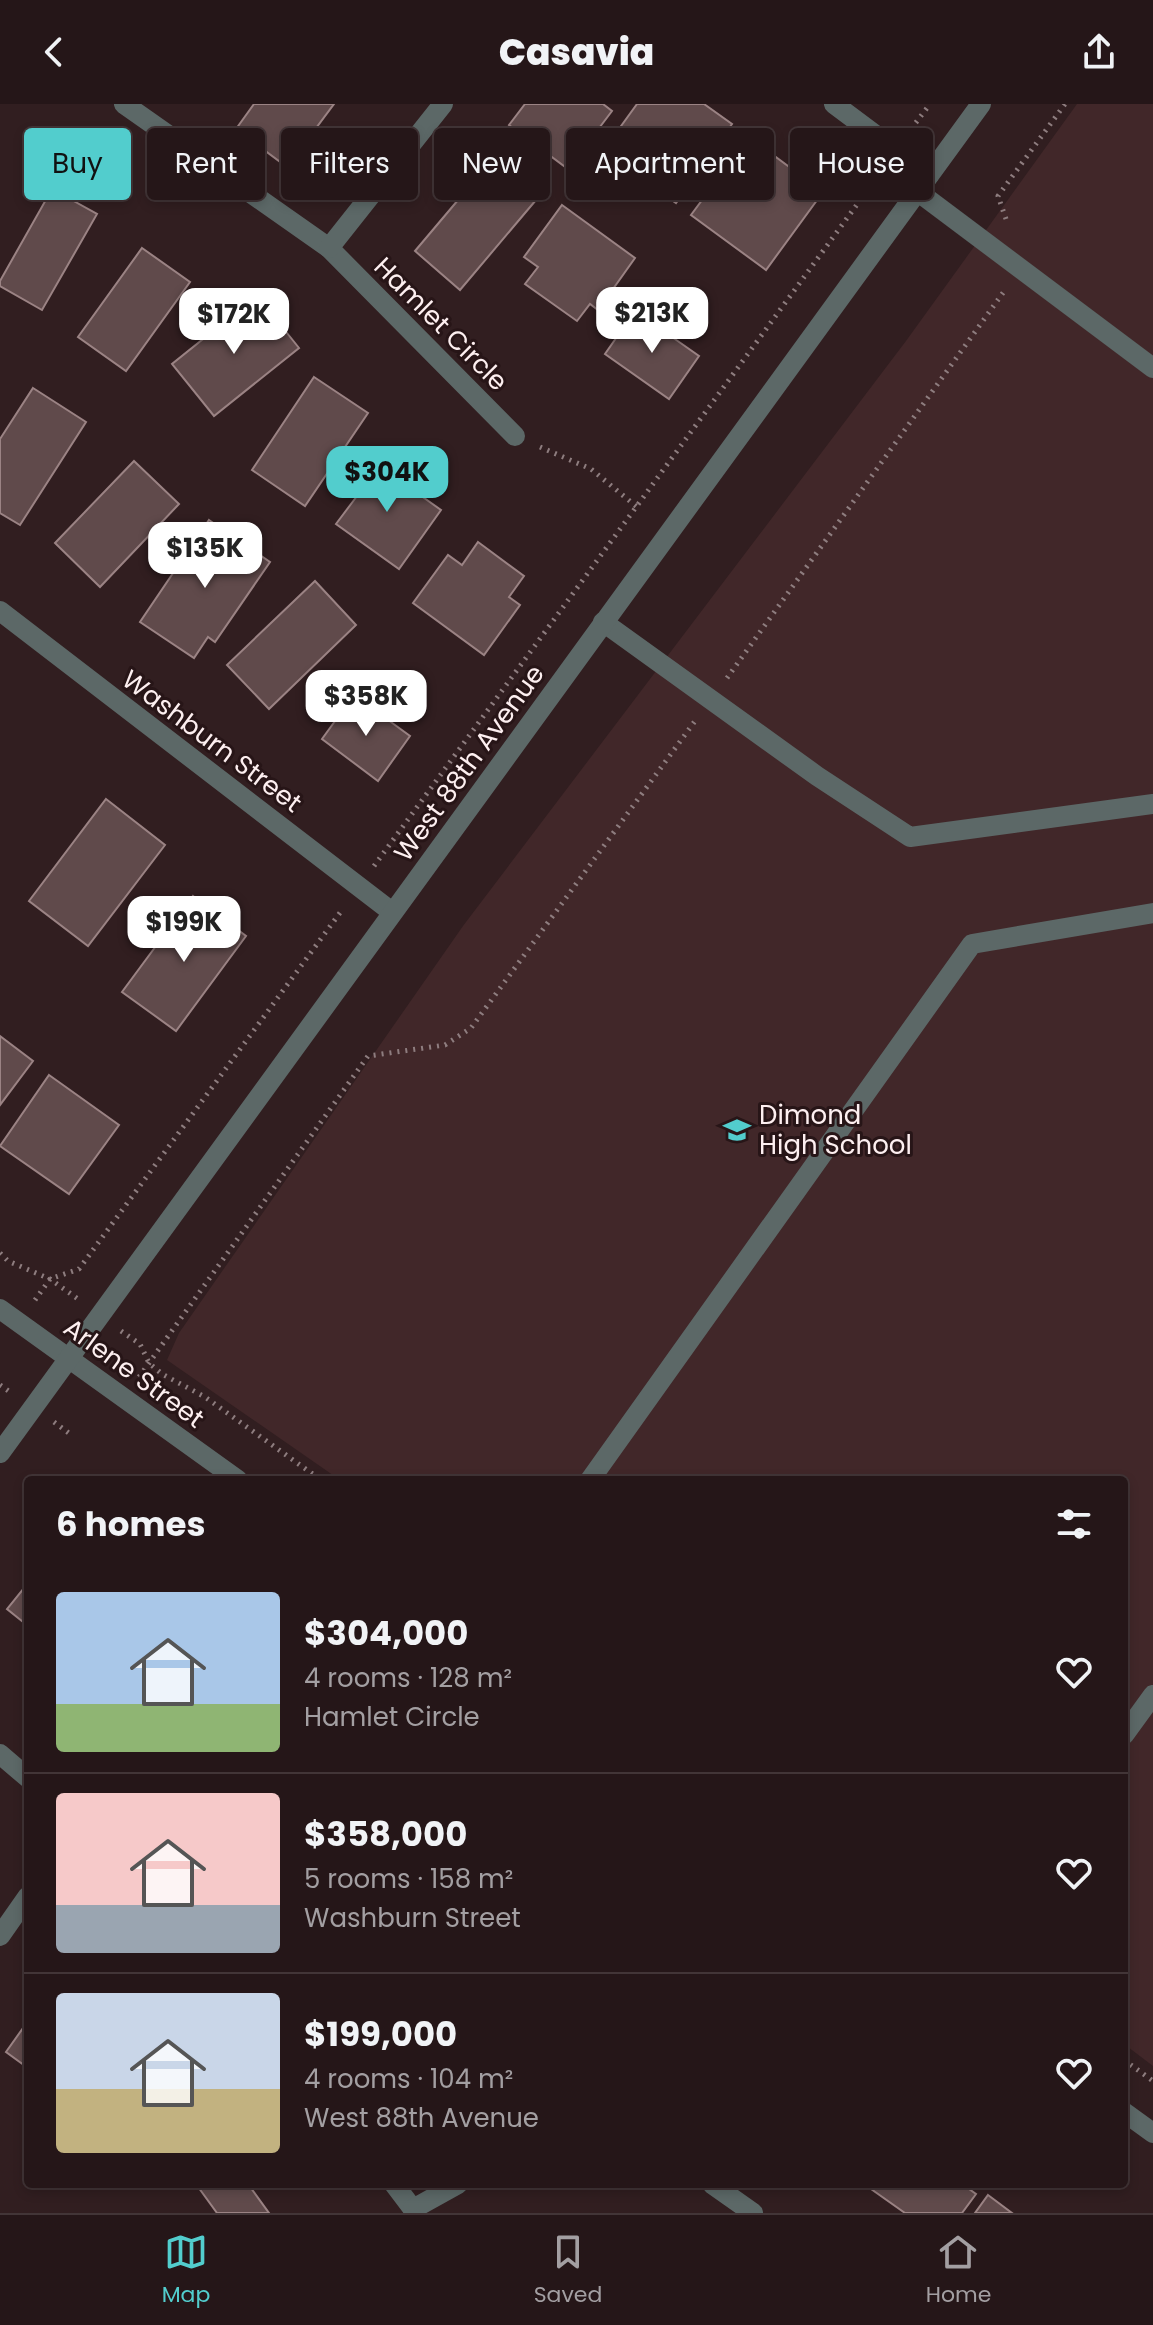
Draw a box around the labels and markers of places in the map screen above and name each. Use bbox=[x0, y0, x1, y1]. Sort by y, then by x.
pin: $213K bbox=[596, 287, 708, 355]
pin: $172K bbox=[178, 288, 290, 356]
pin: $304K bbox=[331, 446, 443, 514]
pin: $135K bbox=[149, 522, 261, 590]
pin: $358K bbox=[310, 670, 422, 738]
pin: $199K bbox=[128, 896, 240, 964]
place label: Dimond High School bbox=[759, 1097, 912, 1163]
school or university icon: Dimond High School bbox=[722, 1115, 752, 1145]

